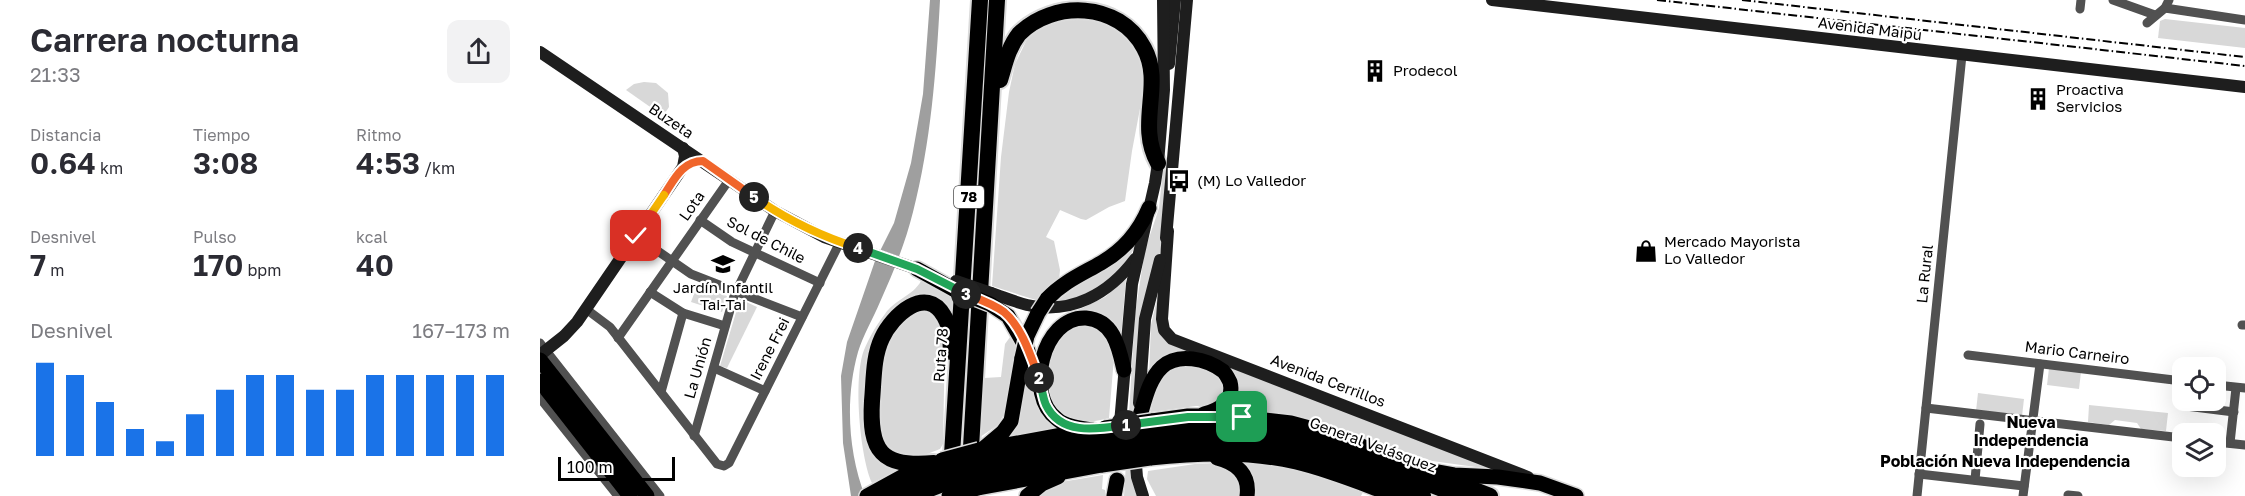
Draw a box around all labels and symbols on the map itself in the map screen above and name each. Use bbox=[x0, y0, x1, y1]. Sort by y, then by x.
street label: Avenida Maipú bbox=[1817, 13, 1923, 43]
building icon: Prodecol bbox=[1362, 58, 1388, 84]
place label: Prodecol bbox=[1393, 61, 1458, 79]
place label: Proactiva Servicios bbox=[2056, 80, 2124, 115]
building icon: Proactiva Servicios bbox=[2025, 86, 2051, 112]
street label: Buzeta bbox=[646, 99, 697, 142]
bus stop icon: (M) Lo Valledor bbox=[1166, 168, 1192, 194]
place label: (M) Lo Valledor bbox=[1197, 171, 1306, 189]
pin: 5 bbox=[739, 182, 769, 212]
road number: 78 bbox=[954, 186, 984, 208]
street label: Lota bbox=[675, 187, 708, 224]
pin bbox=[610, 210, 661, 261]
street label: Sol de Chile bbox=[724, 212, 809, 267]
place label: Mercado Mayorista Lo Valledor bbox=[1664, 232, 1800, 267]
pin: 4 bbox=[843, 233, 873, 263]
shop icon: Mercado Mayorista Lo Valledor bbox=[1633, 238, 1659, 264]
street label: La Rural bbox=[1912, 243, 1936, 304]
school or university icon: Jardín Infantil Tai-Tai bbox=[710, 251, 736, 277]
place label: Jardín Infantil Tai-Tai bbox=[673, 278, 773, 313]
pin: 3 bbox=[951, 279, 981, 309]
street label: Irene Frei bbox=[746, 314, 793, 383]
street label: Ruta 78 bbox=[929, 327, 951, 383]
street label: La Unión bbox=[680, 335, 714, 401]
street label: Mario Carneiro bbox=[2024, 337, 2130, 367]
street label: Avenida Cerrillos bbox=[1268, 350, 1388, 410]
pin: 2 bbox=[1024, 363, 1054, 393]
pin bbox=[1216, 391, 1267, 442]
pin: 1 bbox=[1111, 410, 1141, 440]
district label: Nueva Independencia bbox=[1973, 412, 2089, 450]
street label: General Velásquez bbox=[1307, 413, 1440, 475]
district label: Población Nueva Independencia bbox=[1880, 451, 2130, 471]
scale bar bbox=[558, 454, 675, 482]

